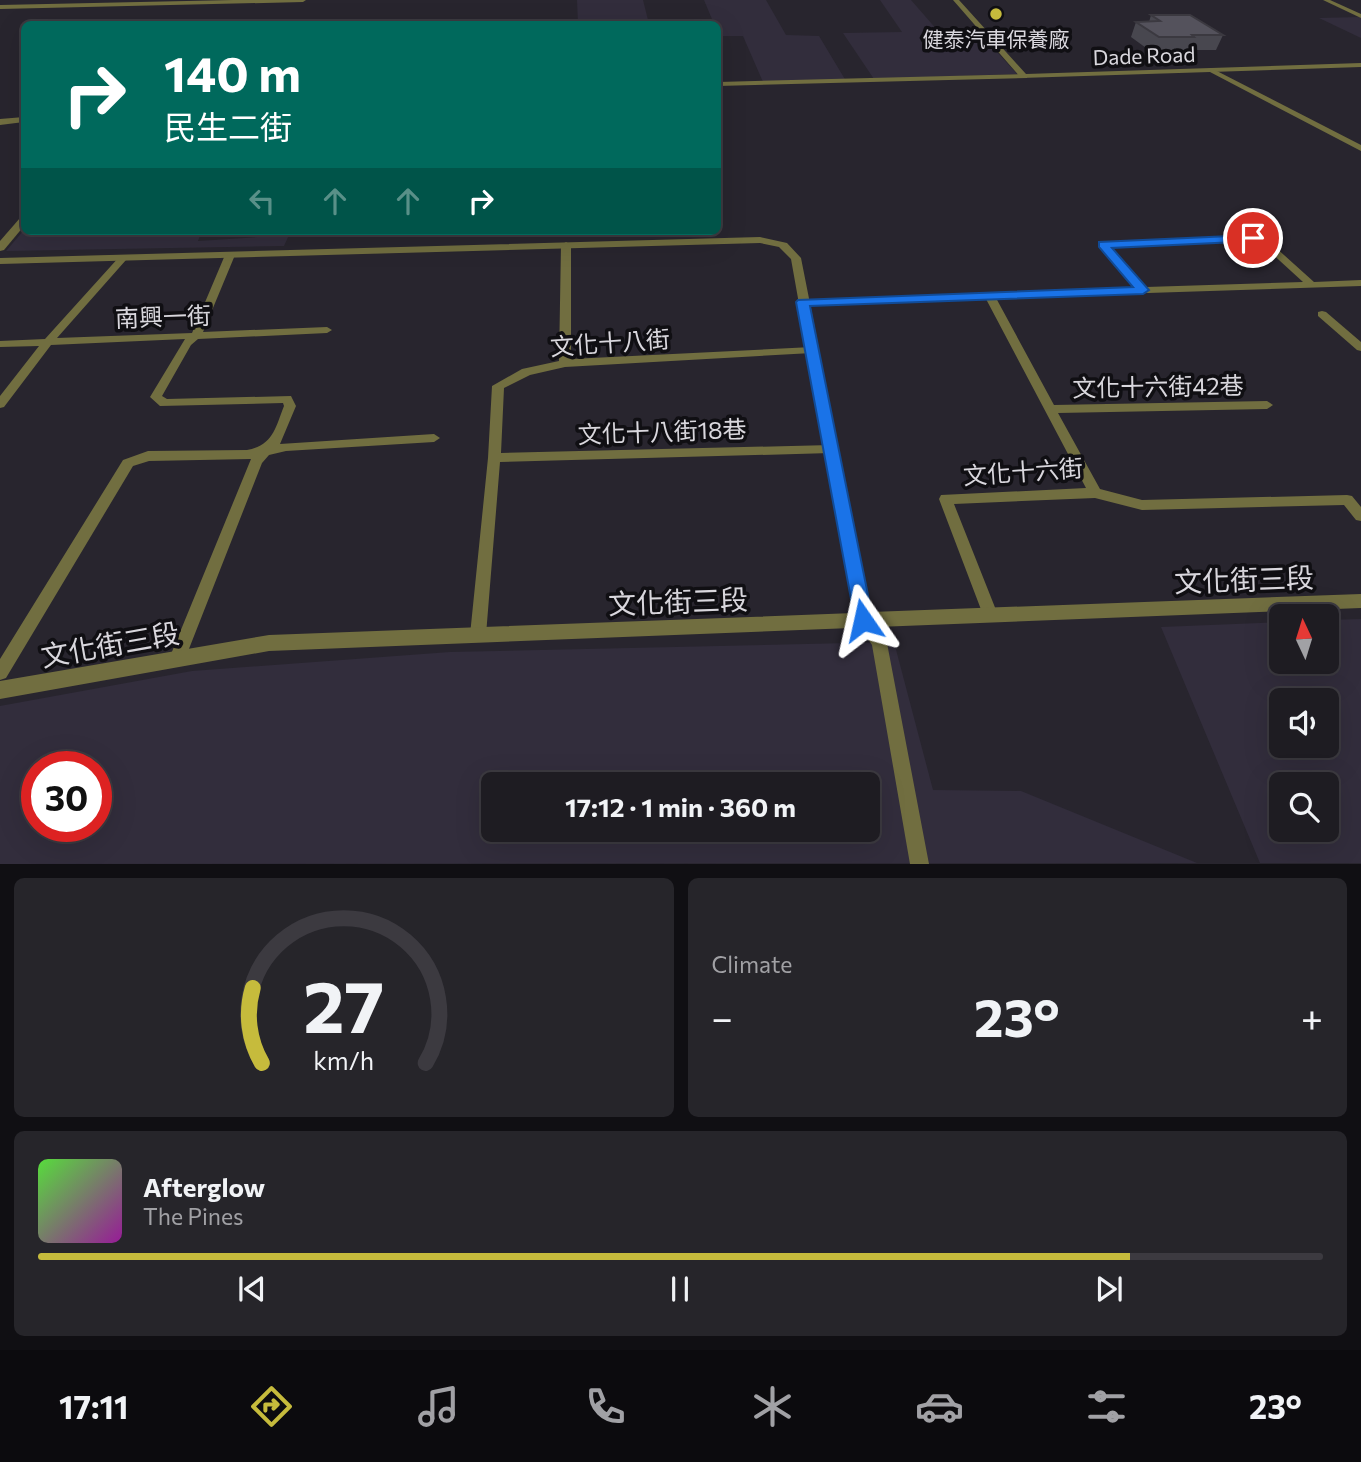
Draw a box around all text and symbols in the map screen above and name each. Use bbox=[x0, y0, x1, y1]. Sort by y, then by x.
marker: 健泰汽車保養廠 bbox=[988, 6, 1004, 22]
place label: 健泰汽車保養廠 bbox=[923, 26, 1070, 51]
street label: Dade Road bbox=[1092, 41, 1196, 69]
text: 140 m bbox=[164, 42, 301, 102]
icon: right bbox=[49, 49, 140, 140]
text: 民生二街 bbox=[164, 106, 292, 146]
icon: left bbox=[243, 182, 281, 220]
icon: ahead bbox=[316, 182, 354, 220]
icon: ahead bbox=[389, 182, 427, 220]
icon: right bbox=[462, 182, 500, 220]
pin bbox=[1223, 208, 1283, 268]
icon: arrive bbox=[1234, 219, 1272, 257]
street label: 南興一街 bbox=[115, 300, 211, 332]
street label: 文化十八街 bbox=[549, 323, 671, 361]
street label: 文化十六街42巷 bbox=[1072, 370, 1244, 402]
street label: 文化十八街18巷 bbox=[577, 414, 747, 448]
street label: 文化十六街 bbox=[962, 452, 1084, 490]
street label: 文化街三段 bbox=[1173, 560, 1315, 598]
street label: 文化街三段 bbox=[607, 582, 749, 620]
position arrow bbox=[826, 583, 900, 657]
north arrow bbox=[1269, 604, 1339, 674]
map controls bbox=[1269, 604, 1339, 842]
street label: 文化街三段 bbox=[38, 615, 182, 673]
button: sound bbox=[1269, 688, 1339, 758]
speed limit sign: 30 bbox=[21, 751, 112, 842]
button: search bbox=[1269, 772, 1339, 842]
text: 17:12 · 1 min · 360 m bbox=[565, 791, 796, 822]
text: Climate bbox=[712, 950, 793, 978]
text: 27 bbox=[303, 960, 384, 1049]
text: 23° bbox=[974, 984, 1060, 1048]
text: − bbox=[712, 993, 733, 1040]
text: + bbox=[1301, 993, 1323, 1040]
text: km/h bbox=[313, 1045, 374, 1075]
text: Afterglow bbox=[143, 1171, 265, 1202]
text: The Pines bbox=[143, 1202, 244, 1230]
icon: previous bbox=[233, 1270, 271, 1308]
icon: pause bbox=[661, 1270, 699, 1308]
icon: next bbox=[1090, 1270, 1128, 1308]
icon: directions bbox=[247, 1382, 296, 1431]
icon: music bbox=[414, 1382, 463, 1431]
icon: phone bbox=[581, 1382, 630, 1431]
icon: climate bbox=[748, 1382, 797, 1431]
icon: car bbox=[915, 1382, 964, 1431]
icon: filters bbox=[1082, 1382, 1131, 1431]
text: 17:11 bbox=[59, 1386, 129, 1426]
text: 23° bbox=[1249, 1386, 1302, 1426]

